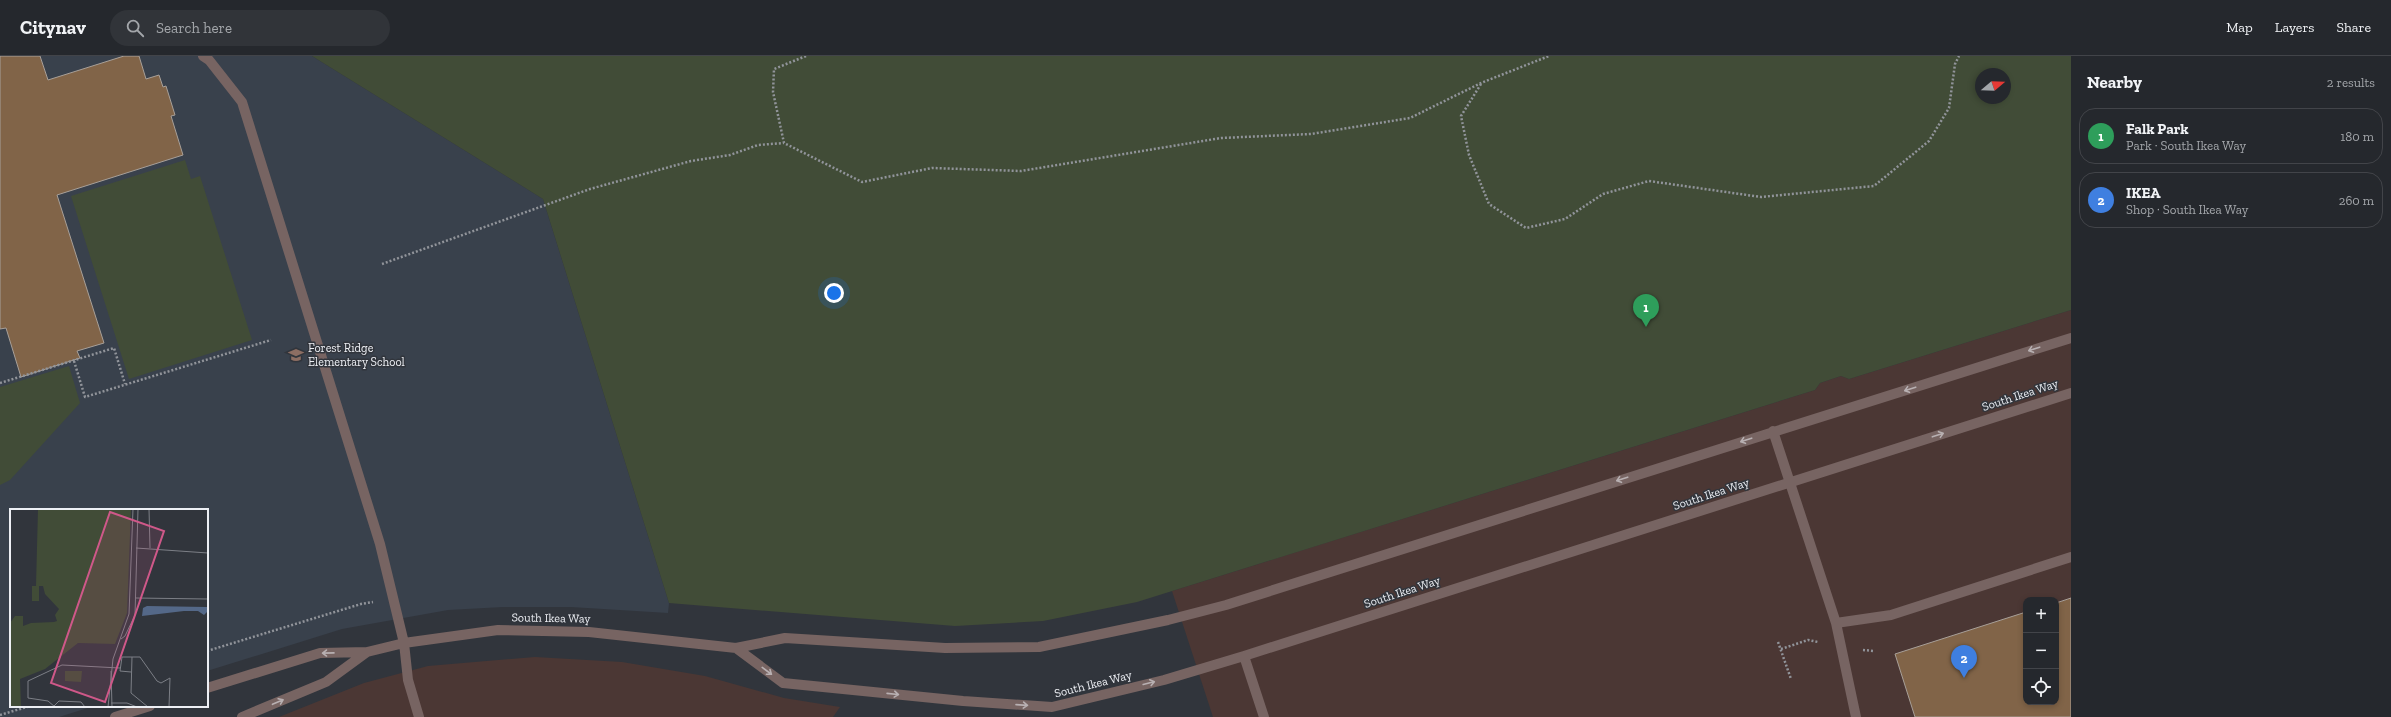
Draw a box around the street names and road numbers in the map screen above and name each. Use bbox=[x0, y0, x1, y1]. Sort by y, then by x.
street label: South Ikea Way bbox=[1980, 376, 2061, 414]
street label: South Ikea Way bbox=[1671, 475, 1752, 513]
street label: South Ikea Way bbox=[1362, 573, 1443, 611]
street label: South Ikea Way bbox=[511, 610, 592, 626]
street label: South Ikea Way bbox=[1053, 667, 1134, 700]

